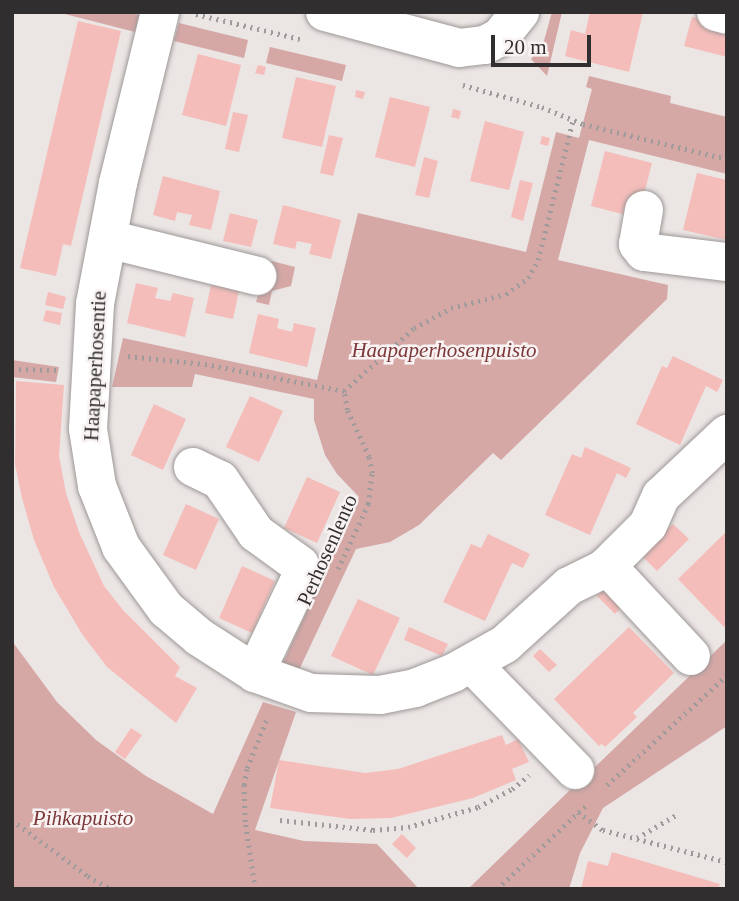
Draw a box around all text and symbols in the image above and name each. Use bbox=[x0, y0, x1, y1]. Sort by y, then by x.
scale bar bbox=[494, 21, 594, 65]
text: 20 m bbox=[504, 35, 547, 59]
street label: Haapaperhosentie bbox=[78, 290, 112, 442]
park label: Haapaperhosenpuisto bbox=[351, 337, 537, 363]
street label: Perhosenlento bbox=[291, 491, 363, 609]
park label: Pihkapuisto bbox=[33, 805, 133, 831]

